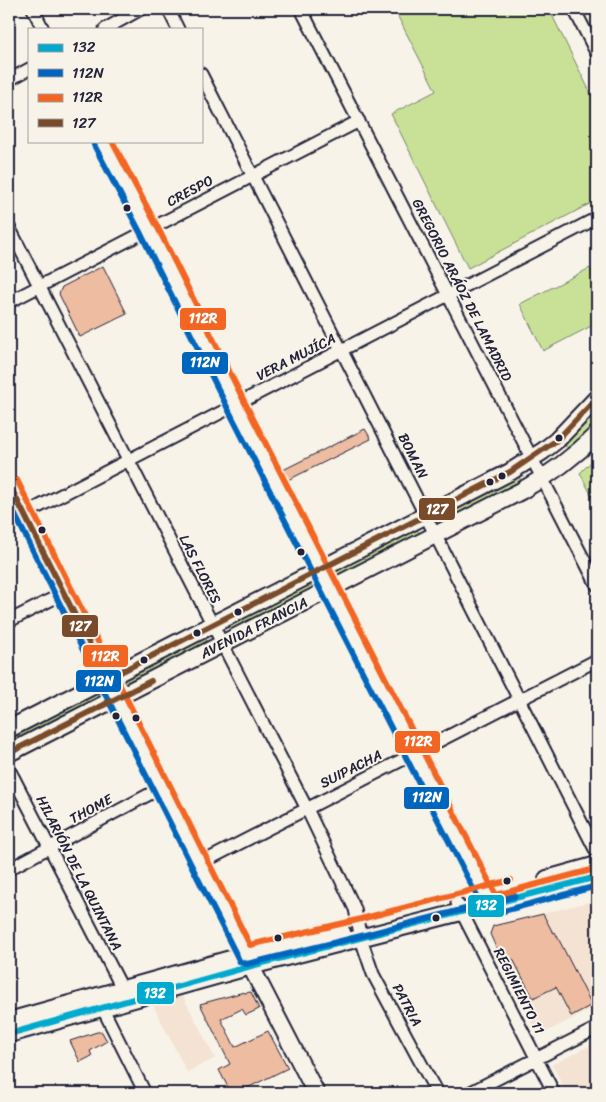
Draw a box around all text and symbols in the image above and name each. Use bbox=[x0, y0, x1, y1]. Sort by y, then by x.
legend bbox=[28, 28, 202, 142]
text: 132 bbox=[72, 34, 96, 60]
text: 112N bbox=[72, 60, 105, 86]
text: 112R bbox=[72, 84, 103, 110]
text: 127 bbox=[72, 110, 97, 136]
street label: CRESPO bbox=[162, 168, 218, 214]
street label: GREGORIO ARÁOZ DE LAMADRID bbox=[405, 194, 519, 386]
unlabelled marker bbox=[122, 203, 132, 213]
text: 112R bbox=[189, 306, 218, 331]
line badge: 112R bbox=[179, 307, 227, 331]
street label: VERA MUJÍCA bbox=[252, 326, 340, 388]
text: 112N bbox=[190, 350, 220, 375]
line badge: 112N bbox=[181, 351, 229, 375]
street label: BOMAN bbox=[391, 429, 435, 484]
unlabelled marker bbox=[554, 433, 564, 443]
unlabelled marker bbox=[497, 471, 507, 481]
unlabelled marker bbox=[485, 477, 495, 487]
line badge: 127 bbox=[418, 497, 456, 521]
text: 127 bbox=[426, 497, 449, 522]
unlabelled marker bbox=[37, 525, 47, 535]
street label: LAS FLORES bbox=[172, 530, 228, 609]
unlabelled marker bbox=[296, 547, 306, 557]
street label: AVENIDA FRANCIA bbox=[195, 590, 312, 666]
unlabelled marker bbox=[233, 607, 243, 617]
line badge: 127 bbox=[61, 614, 99, 638]
text: 127 bbox=[69, 614, 92, 639]
unlabelled marker bbox=[192, 628, 202, 638]
line badge: 112R bbox=[82, 644, 129, 668]
text: 112R bbox=[91, 644, 120, 669]
unlabelled marker bbox=[139, 655, 149, 665]
line badge: 112N bbox=[75, 669, 122, 693]
text: 112N bbox=[84, 669, 114, 694]
unlabelled marker bbox=[111, 711, 121, 721]
unlabelled marker bbox=[131, 713, 141, 723]
text: 112R bbox=[404, 729, 433, 754]
line badge: 112R bbox=[394, 730, 441, 754]
street label: SUIPACHA bbox=[315, 743, 387, 795]
text: 112N bbox=[412, 785, 442, 810]
line badge: 112N bbox=[403, 786, 450, 810]
street label: THOME bbox=[65, 787, 118, 831]
street label: HILARIÓN DE LA QUINTANA bbox=[29, 791, 129, 955]
unlabelled marker bbox=[502, 876, 512, 886]
text: 132 bbox=[475, 893, 498, 918]
line badge: 132 bbox=[467, 894, 505, 918]
unlabelled marker bbox=[431, 913, 441, 923]
unlabelled marker bbox=[273, 933, 283, 943]
street label: REGIMIENTO 11 bbox=[486, 943, 552, 1039]
street label: PATRIA bbox=[385, 979, 429, 1031]
line badge: 132 bbox=[136, 981, 175, 1005]
text: 132 bbox=[144, 981, 167, 1006]

